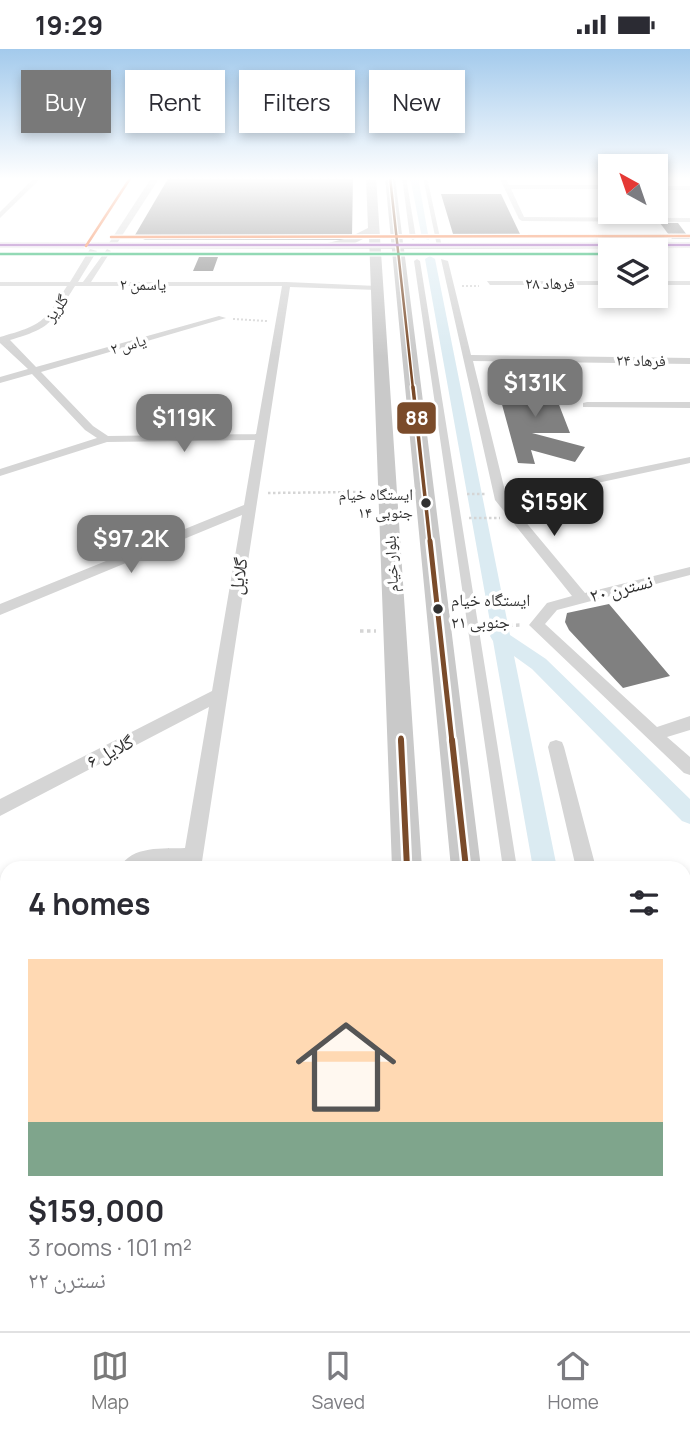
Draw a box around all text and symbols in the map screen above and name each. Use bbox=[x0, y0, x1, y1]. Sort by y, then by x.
text: 19:29 bbox=[35, 7, 103, 43]
chip: Buy bbox=[21, 70, 111, 133]
chip: Rent bbox=[125, 70, 225, 133]
chip: Filters bbox=[239, 70, 355, 133]
chip: New bbox=[369, 70, 465, 133]
north arrow bbox=[598, 154, 668, 224]
map controls bbox=[598, 154, 668, 308]
button: layers bbox=[598, 238, 668, 308]
street label: فرهاد ۲۸ bbox=[525, 272, 575, 294]
street label: یاسمن ۲ bbox=[120, 273, 166, 295]
street label: گلریز bbox=[38, 290, 74, 327]
street label: یاس ۲ bbox=[108, 328, 148, 360]
street label: فرهاد ۲۴ bbox=[616, 349, 666, 371]
pin: $131K bbox=[486, 359, 584, 419]
text: $131K bbox=[504, 366, 566, 398]
pin: $119K bbox=[135, 395, 233, 454]
text: $119K bbox=[152, 401, 216, 433]
line badge: 88 bbox=[396, 401, 437, 435]
text: 88 bbox=[405, 405, 429, 431]
pin: $159K bbox=[505, 479, 603, 538]
place label: ایستگاه خیام جنوبی ۱۴ bbox=[338, 483, 413, 523]
text: $159K bbox=[520, 485, 588, 517]
marker: ایستگاه خیام جنوبی ۱۴ bbox=[419, 496, 433, 510]
pin: $97.2K bbox=[74, 515, 188, 575]
text: $97.2K bbox=[93, 522, 169, 554]
street label: بلوار خیام bbox=[379, 535, 403, 593]
street label: گلایل bbox=[222, 555, 254, 596]
street label: نسترن ۲۰ bbox=[587, 568, 655, 608]
place label: ایستگاه خیام جنوبی ۲۱ bbox=[451, 588, 530, 633]
marker: ایستگاه خیام جنوبی ۲۱ bbox=[431, 602, 445, 616]
street label: گلایل ۶ bbox=[82, 728, 138, 774]
text: 4 homes bbox=[28, 883, 151, 924]
icon: filters bbox=[625, 884, 663, 922]
icon: home bbox=[283, 1004, 409, 1130]
text: $159,000 bbox=[28, 1190, 164, 1231]
text: 3 rooms · 101 m² bbox=[28, 1231, 192, 1263]
text: نسترن ۲۲ bbox=[28, 1263, 106, 1295]
tab: Map bbox=[91, 1347, 129, 1415]
tab: Saved bbox=[312, 1347, 365, 1415]
tab: Home bbox=[547, 1347, 599, 1415]

